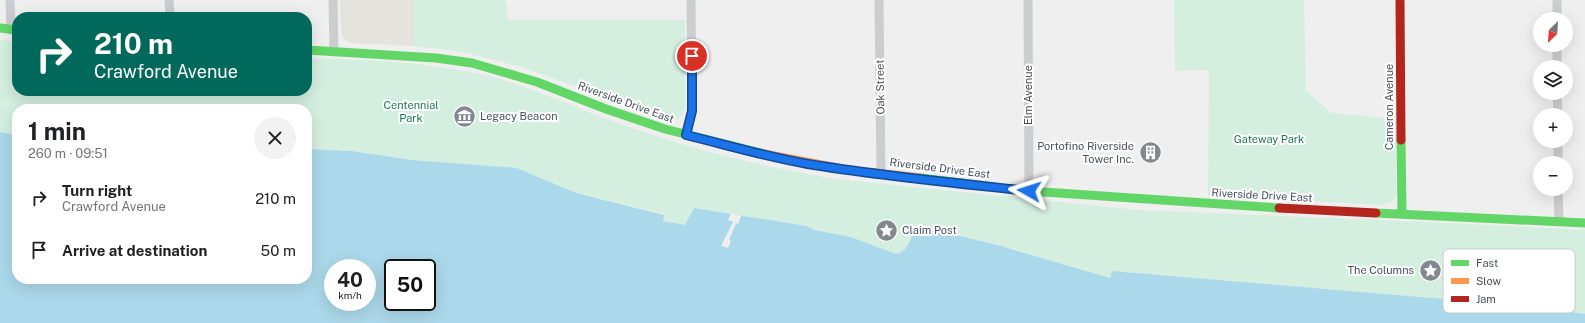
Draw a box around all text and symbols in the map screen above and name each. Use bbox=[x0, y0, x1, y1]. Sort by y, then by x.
north arrow bbox=[1533, 12, 1573, 52]
map controls bbox=[1533, 12, 1573, 196]
text: 210 m bbox=[94, 27, 173, 60]
icon: right bbox=[28, 28, 80, 80]
pin bbox=[675, 39, 709, 73]
icon: arrive bbox=[681, 45, 703, 67]
street label: Oak Street bbox=[874, 59, 886, 115]
button: layers bbox=[1533, 60, 1573, 100]
text: Crawford Avenue bbox=[94, 61, 238, 82]
street label: Cameron Avenue bbox=[1383, 64, 1395, 150]
street label: Elm Avenue bbox=[1022, 65, 1034, 125]
street label: Riverside Drive East bbox=[576, 79, 676, 125]
park label: Centennial Park bbox=[383, 99, 439, 124]
museum icon: Legacy Beacon bbox=[451, 103, 477, 129]
button: + bbox=[1533, 108, 1573, 148]
place label: Legacy Beacon bbox=[480, 110, 558, 122]
text: 1 min bbox=[28, 117, 86, 145]
button: close bbox=[254, 117, 296, 159]
park label: Gateway Park bbox=[1234, 133, 1304, 145]
building icon: Portofino Riverside Tower Inc. bbox=[1137, 139, 1163, 165]
place label: Portofino Riverside Tower Inc. bbox=[1037, 140, 1134, 165]
text: 260 m · 09:51 bbox=[28, 146, 108, 161]
street label: Riverside Drive East bbox=[889, 156, 991, 180]
button: − bbox=[1533, 156, 1573, 196]
position arrow bbox=[1008, 170, 1050, 212]
text: Turn right bbox=[62, 182, 132, 199]
street label: Riverside Drive East bbox=[1211, 186, 1313, 204]
icon: right bbox=[28, 187, 50, 209]
text: 210 m bbox=[255, 190, 296, 207]
text: Crawford Avenue bbox=[62, 199, 166, 214]
place icon: Claim Post bbox=[874, 217, 900, 243]
place label: Claim Post bbox=[902, 224, 957, 236]
icon: arrive bbox=[28, 239, 50, 261]
text: Arrive at destination bbox=[62, 242, 207, 259]
text: 50 m bbox=[261, 242, 296, 259]
legend bbox=[1443, 249, 1575, 313]
place icon: The Columns bbox=[1417, 257, 1443, 283]
text: Fast bbox=[1476, 257, 1498, 269]
speed limit sign: 50 bbox=[384, 259, 436, 311]
place label: The Columns bbox=[1348, 264, 1414, 276]
text: 40 bbox=[337, 268, 363, 292]
text: Slow bbox=[1476, 275, 1502, 287]
text: km/h bbox=[338, 289, 362, 301]
text: Jam bbox=[1476, 293, 1496, 305]

